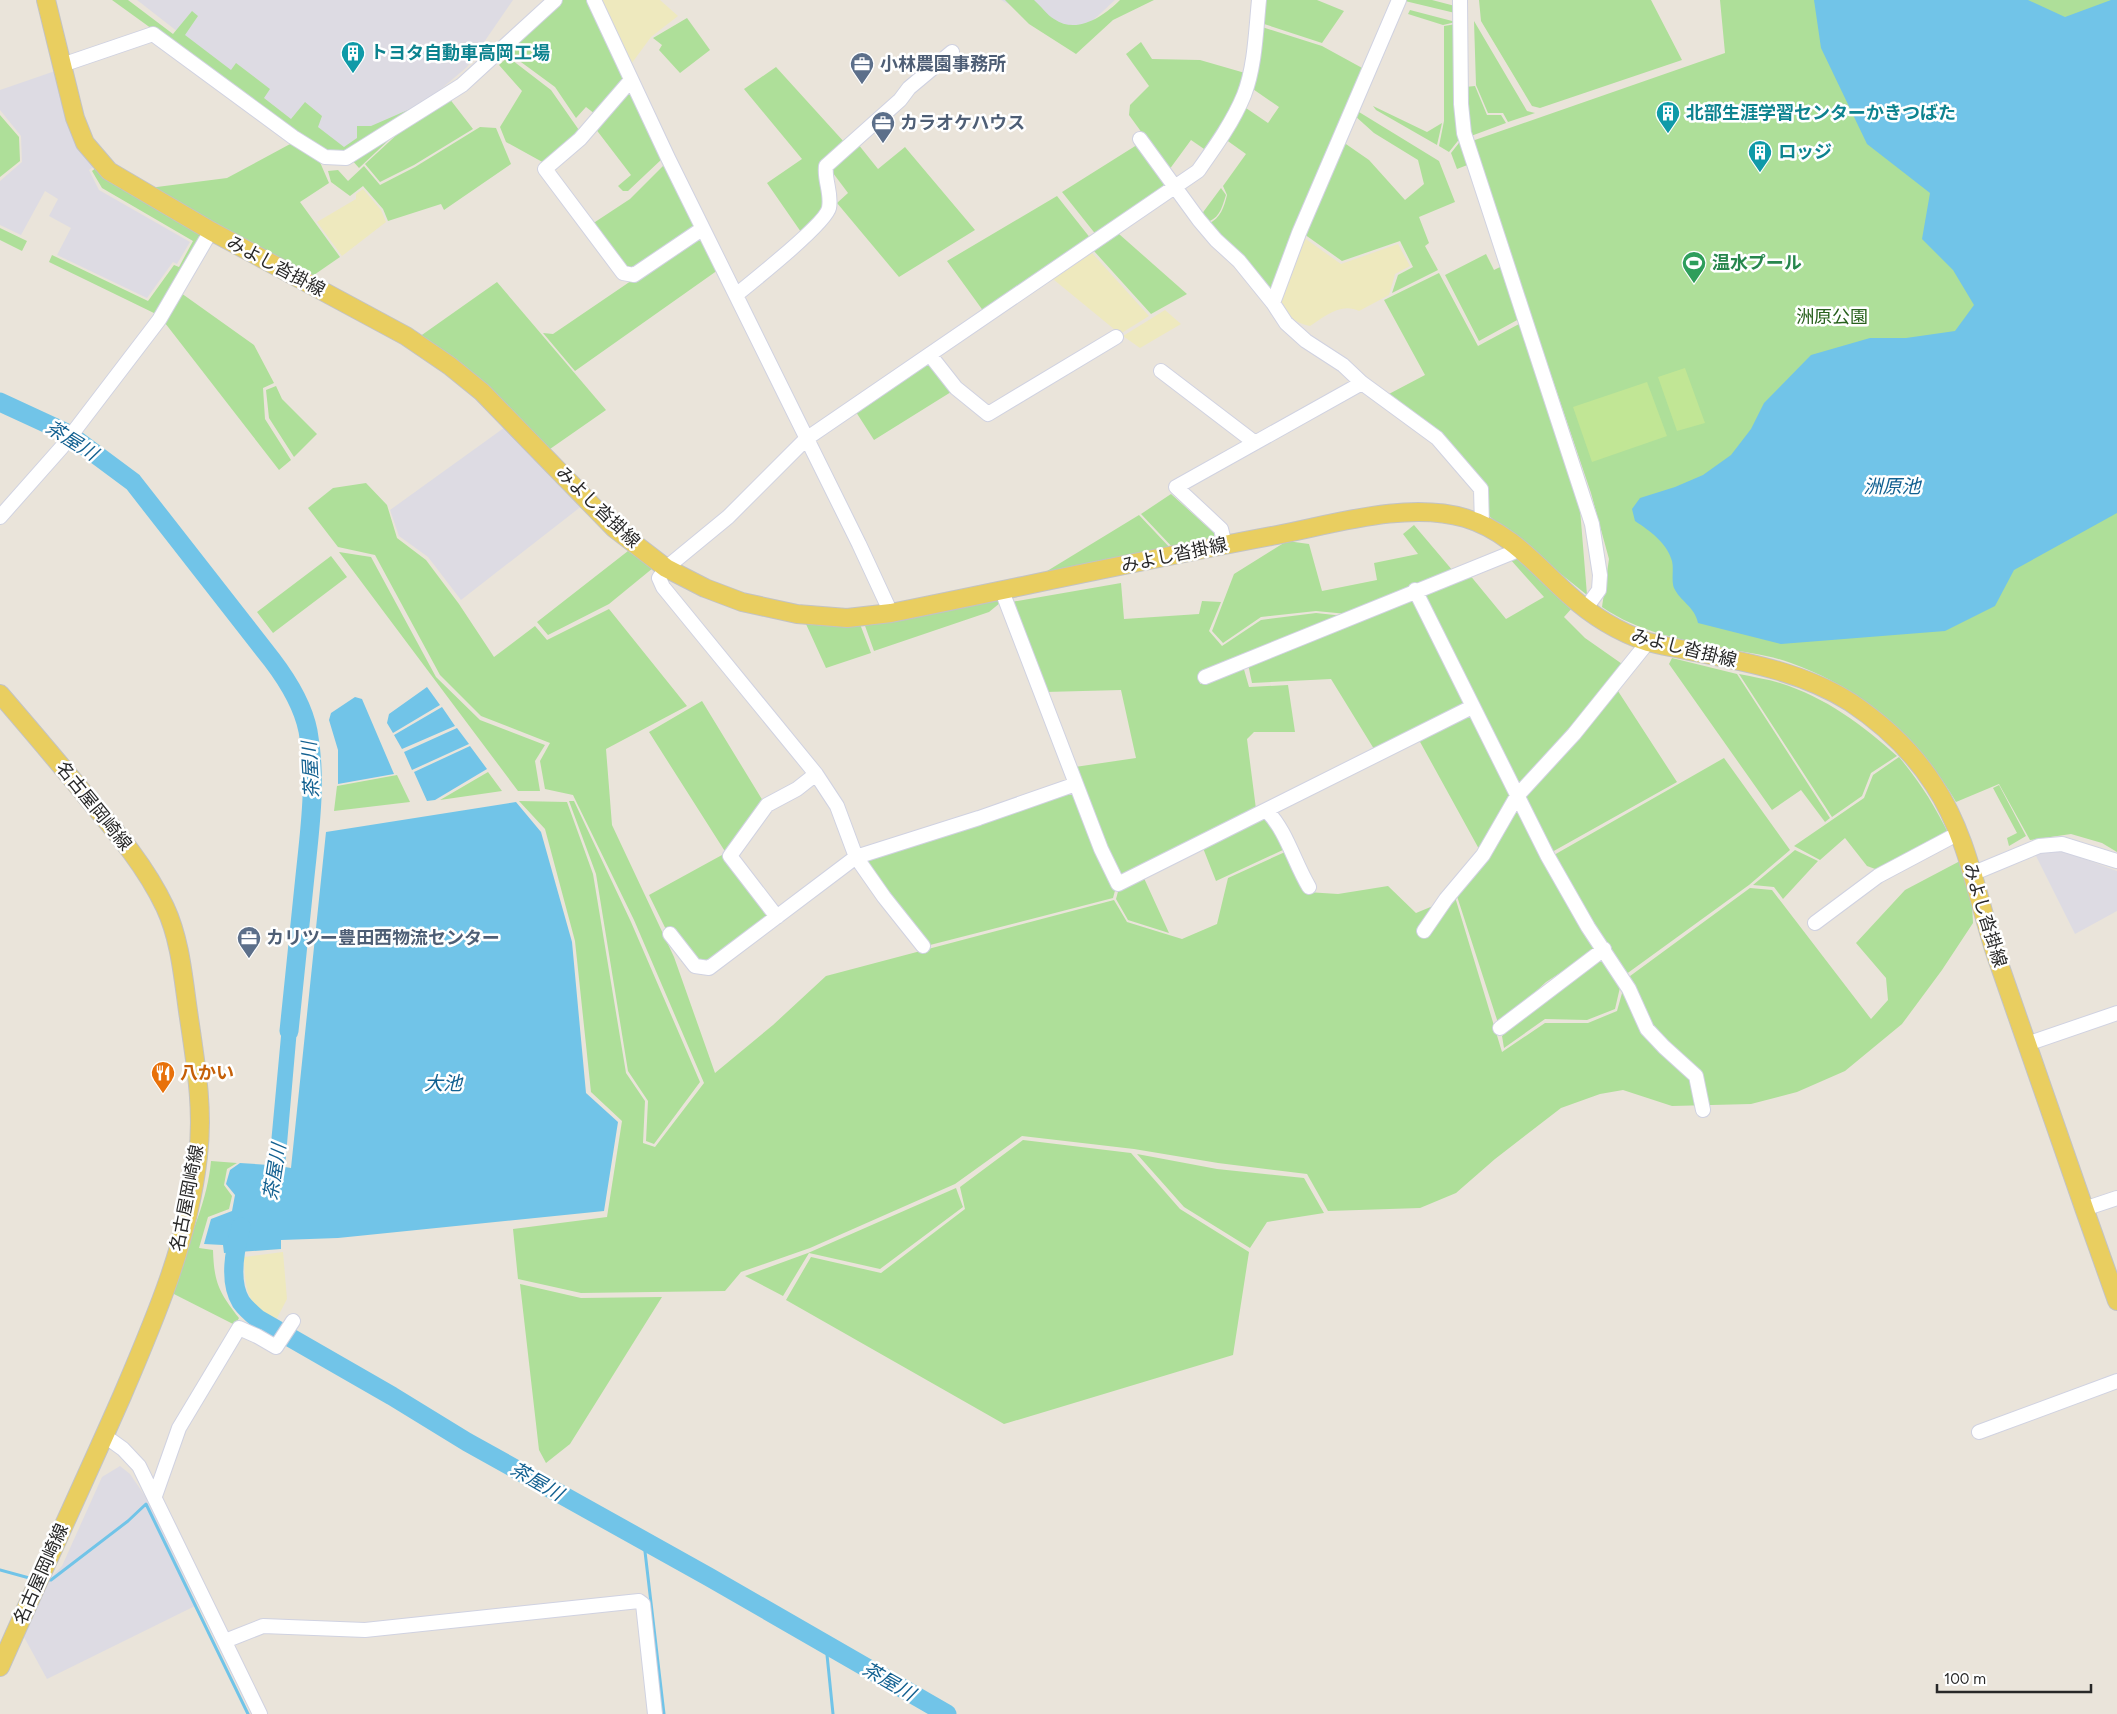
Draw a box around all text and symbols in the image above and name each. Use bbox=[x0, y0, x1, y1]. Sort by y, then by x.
building icon: トヨタ自動車高岡工場 bbox=[340, 40, 366, 74]
place label: トヨタ自動車高岡工場 bbox=[370, 42, 550, 64]
office icon: 小林農園事務所 bbox=[849, 51, 875, 85]
place label: 小林農園事務所 bbox=[880, 53, 1006, 75]
building icon: 北部生涯学習センターかきつばた bbox=[1655, 100, 1681, 134]
place label: 北部生涯学習センターかきつばた bbox=[1686, 102, 1956, 124]
office icon: カラオケハウス bbox=[870, 110, 896, 144]
place label: カラオケハウス bbox=[900, 112, 1025, 134]
building icon: ロッジ bbox=[1747, 139, 1773, 173]
place label: ロッジ bbox=[1778, 141, 1832, 163]
street label: みよし沓掛線 bbox=[223, 231, 329, 301]
sports icon: 温水プール bbox=[1681, 250, 1707, 284]
place label: 温水プール bbox=[1712, 252, 1802, 274]
park label: 洲原公園 bbox=[1796, 306, 1868, 328]
water label: 茶屋川 bbox=[41, 416, 104, 466]
street label: みよし沓掛線 bbox=[552, 462, 644, 552]
water label: 洲原池 bbox=[1863, 475, 1922, 498]
street label: みよし沓掛線 bbox=[1119, 533, 1229, 577]
street label: みよし沓掛線 bbox=[1629, 624, 1739, 672]
water label: 茶屋川 bbox=[297, 739, 323, 799]
street label: 名古屋岡崎線 bbox=[51, 757, 137, 855]
street label: みよし沓掛線 bbox=[1959, 860, 2011, 970]
office icon: カリツー豊田西物流センター bbox=[236, 925, 262, 959]
place label: カリツー豊田西物流センター bbox=[266, 927, 500, 949]
restaurant icon: 八かい bbox=[150, 1060, 176, 1094]
place label: 八かい bbox=[180, 1062, 234, 1084]
water label: 大池 bbox=[424, 1072, 464, 1095]
water label: 茶屋川 bbox=[259, 1140, 291, 1202]
street label: 名古屋岡崎線 bbox=[166, 1143, 208, 1253]
water label: 茶屋川 bbox=[506, 1457, 569, 1507]
street label: 名古屋岡崎線 bbox=[9, 1520, 73, 1628]
water label: 茶屋川 bbox=[858, 1657, 921, 1707]
scale bar bbox=[1937, 1662, 2091, 1694]
text: 100 m bbox=[1944, 1670, 1986, 1688]

